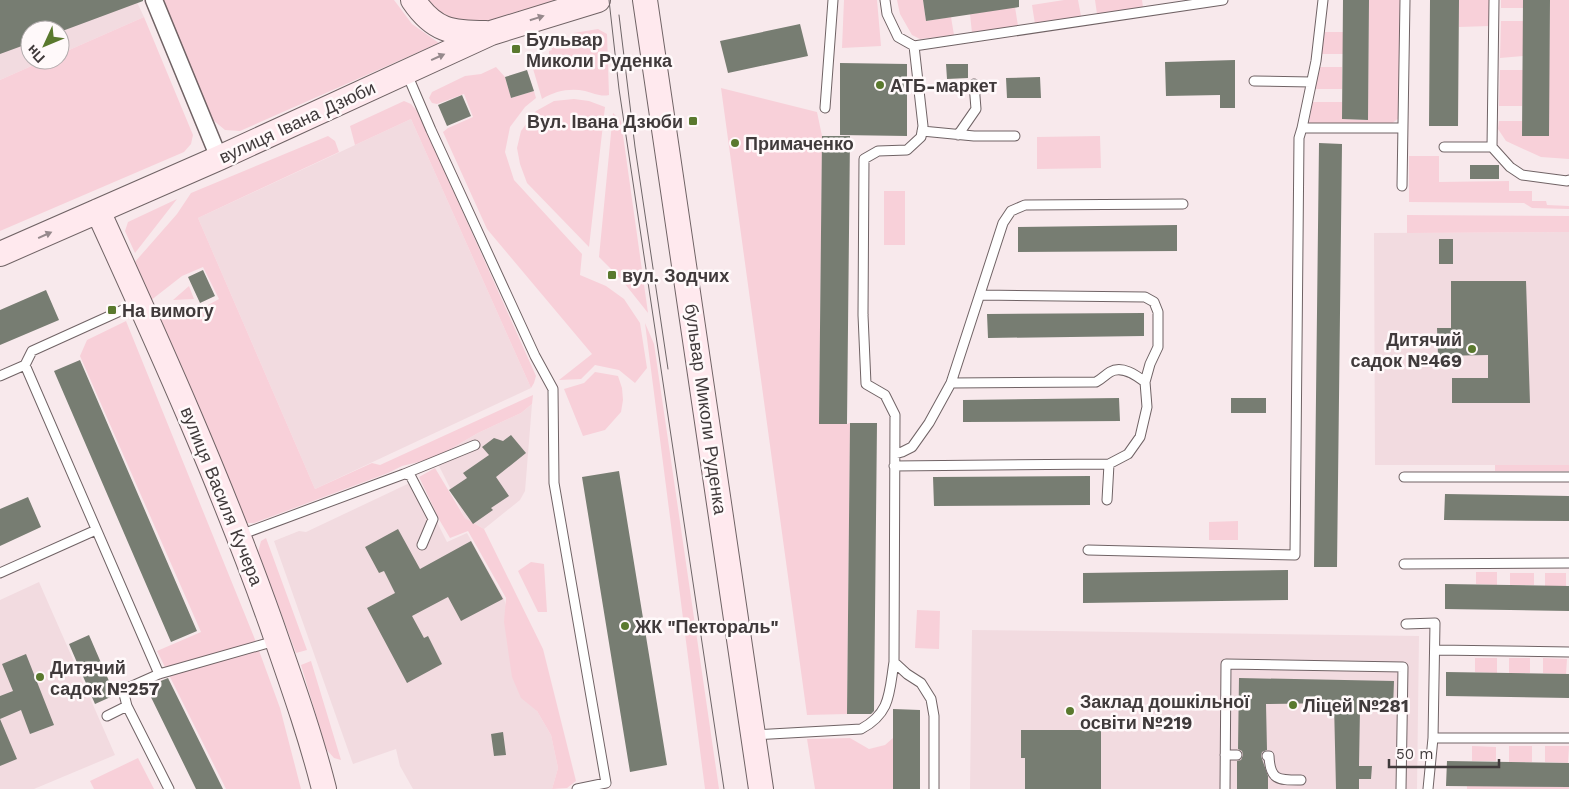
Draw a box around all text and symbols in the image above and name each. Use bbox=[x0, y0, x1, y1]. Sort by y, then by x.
one-way arrow bbox=[530, 14, 545, 22]
north arrow bbox=[20, 20, 70, 70]
place label: Бульвар Миколи Руденка bbox=[526, 29, 673, 71]
text: Пн bbox=[23, 42, 48, 66]
marker: Бульвар Миколи Руденка bbox=[510, 43, 522, 55]
one-way arrow bbox=[431, 53, 445, 61]
place label: АТБ-маркет bbox=[890, 75, 997, 96]
street label: вулиця Івана Дзюби bbox=[216, 77, 378, 167]
marker: АТБ-маркет bbox=[874, 79, 886, 91]
place label: Вул. Івана Дзюби bbox=[527, 111, 683, 132]
marker: Вул. Івана Дзюби bbox=[687, 115, 699, 127]
place label: Примаченко bbox=[745, 133, 854, 154]
marker: Примаченко bbox=[729, 137, 741, 149]
one-way arrow bbox=[38, 230, 52, 238]
place label: вул. Зодчих bbox=[622, 265, 729, 286]
marker: вул. Зодчих bbox=[606, 269, 618, 281]
place label: На вимогу bbox=[122, 300, 214, 321]
street label: бульвар Миколи Руденка bbox=[681, 302, 731, 517]
marker: На вимогу bbox=[106, 304, 118, 316]
place label: Дитячий садок №469 bbox=[1350, 329, 1462, 371]
marker: Дитячий садок №469 bbox=[1466, 343, 1478, 355]
street label: вулиця Василя Кучера bbox=[177, 404, 268, 589]
place label: ЖК "Пектораль" bbox=[634, 616, 779, 637]
marker: ЖК "Пектораль" bbox=[619, 620, 631, 632]
place label: Дитячий садок №257 bbox=[50, 657, 159, 699]
marker: Дитячий садок №257 bbox=[34, 671, 46, 683]
place label: Заклад дошкільної освіти №219 bbox=[1080, 691, 1250, 733]
place label: Ліцей №281 bbox=[1303, 695, 1409, 716]
marker: Ліцей №281 bbox=[1287, 699, 1299, 711]
marker: Заклад дошкільної освіти №219 bbox=[1064, 705, 1076, 717]
scale bar bbox=[1389, 736, 1499, 768]
text: 50 m bbox=[1396, 745, 1433, 763]

